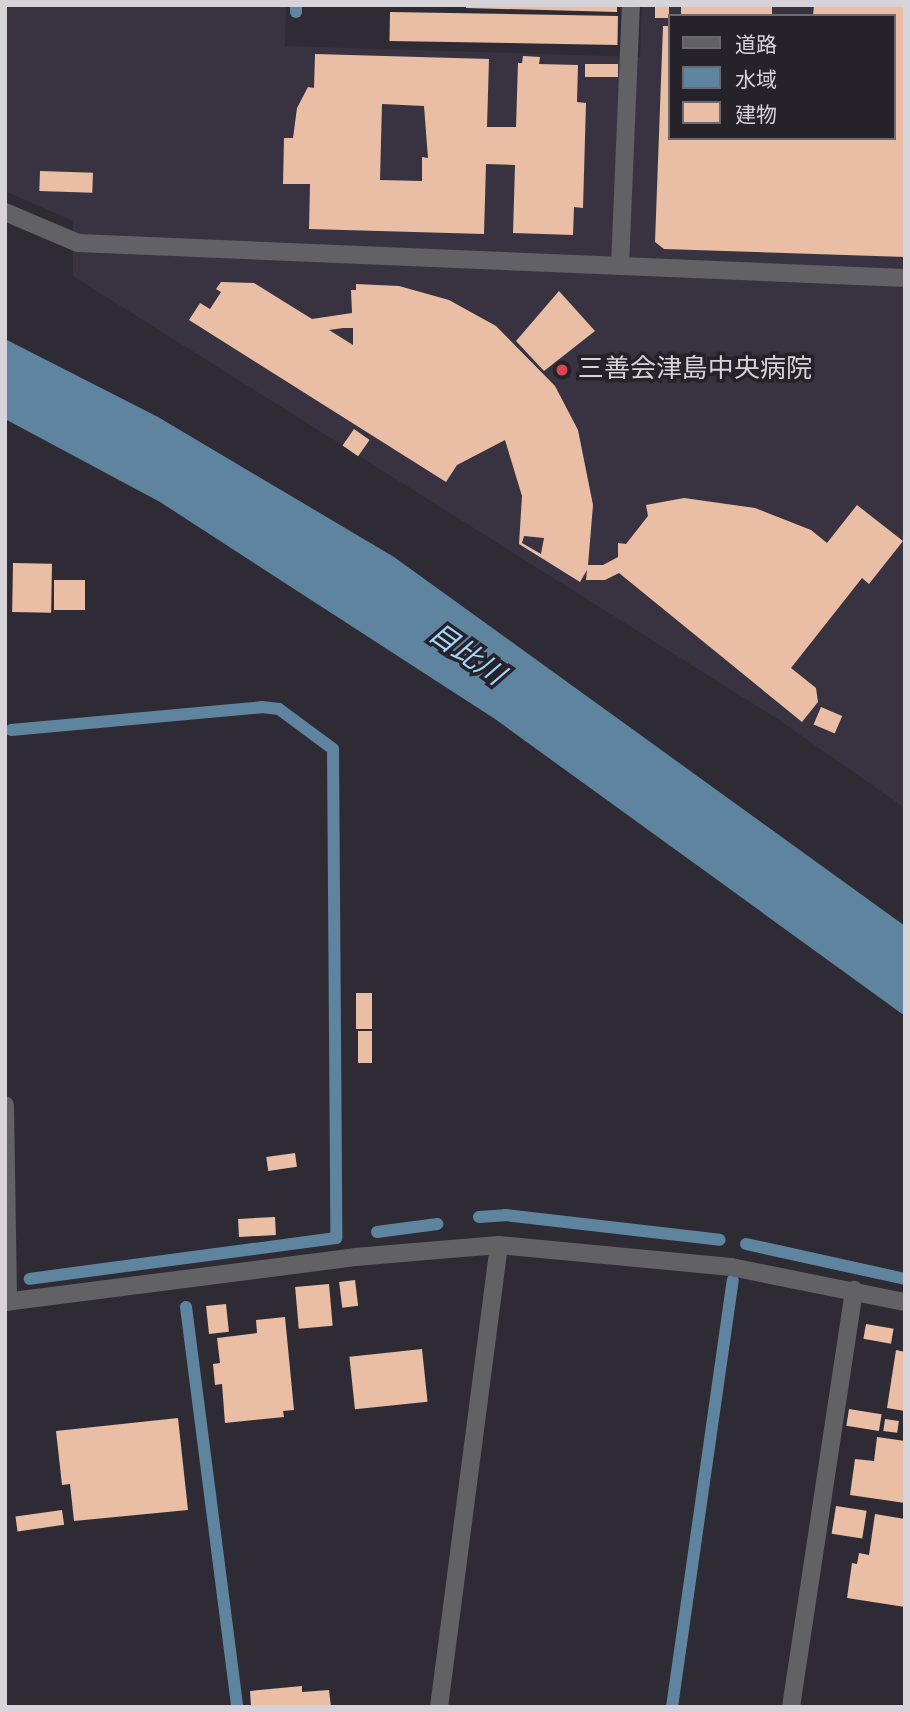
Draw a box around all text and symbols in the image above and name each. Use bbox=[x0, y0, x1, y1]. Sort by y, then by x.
legend bbox=[668, 14, 896, 140]
text: 道路 bbox=[735, 35, 777, 56]
text: 水域 bbox=[735, 70, 777, 91]
text: 建物 bbox=[735, 105, 777, 126]
place label: 三善会津島中央病院 bbox=[578, 354, 812, 386]
marker: 三善会津島中央病院 bbox=[552, 360, 572, 380]
water label: 目比川 bbox=[422, 617, 510, 693]

